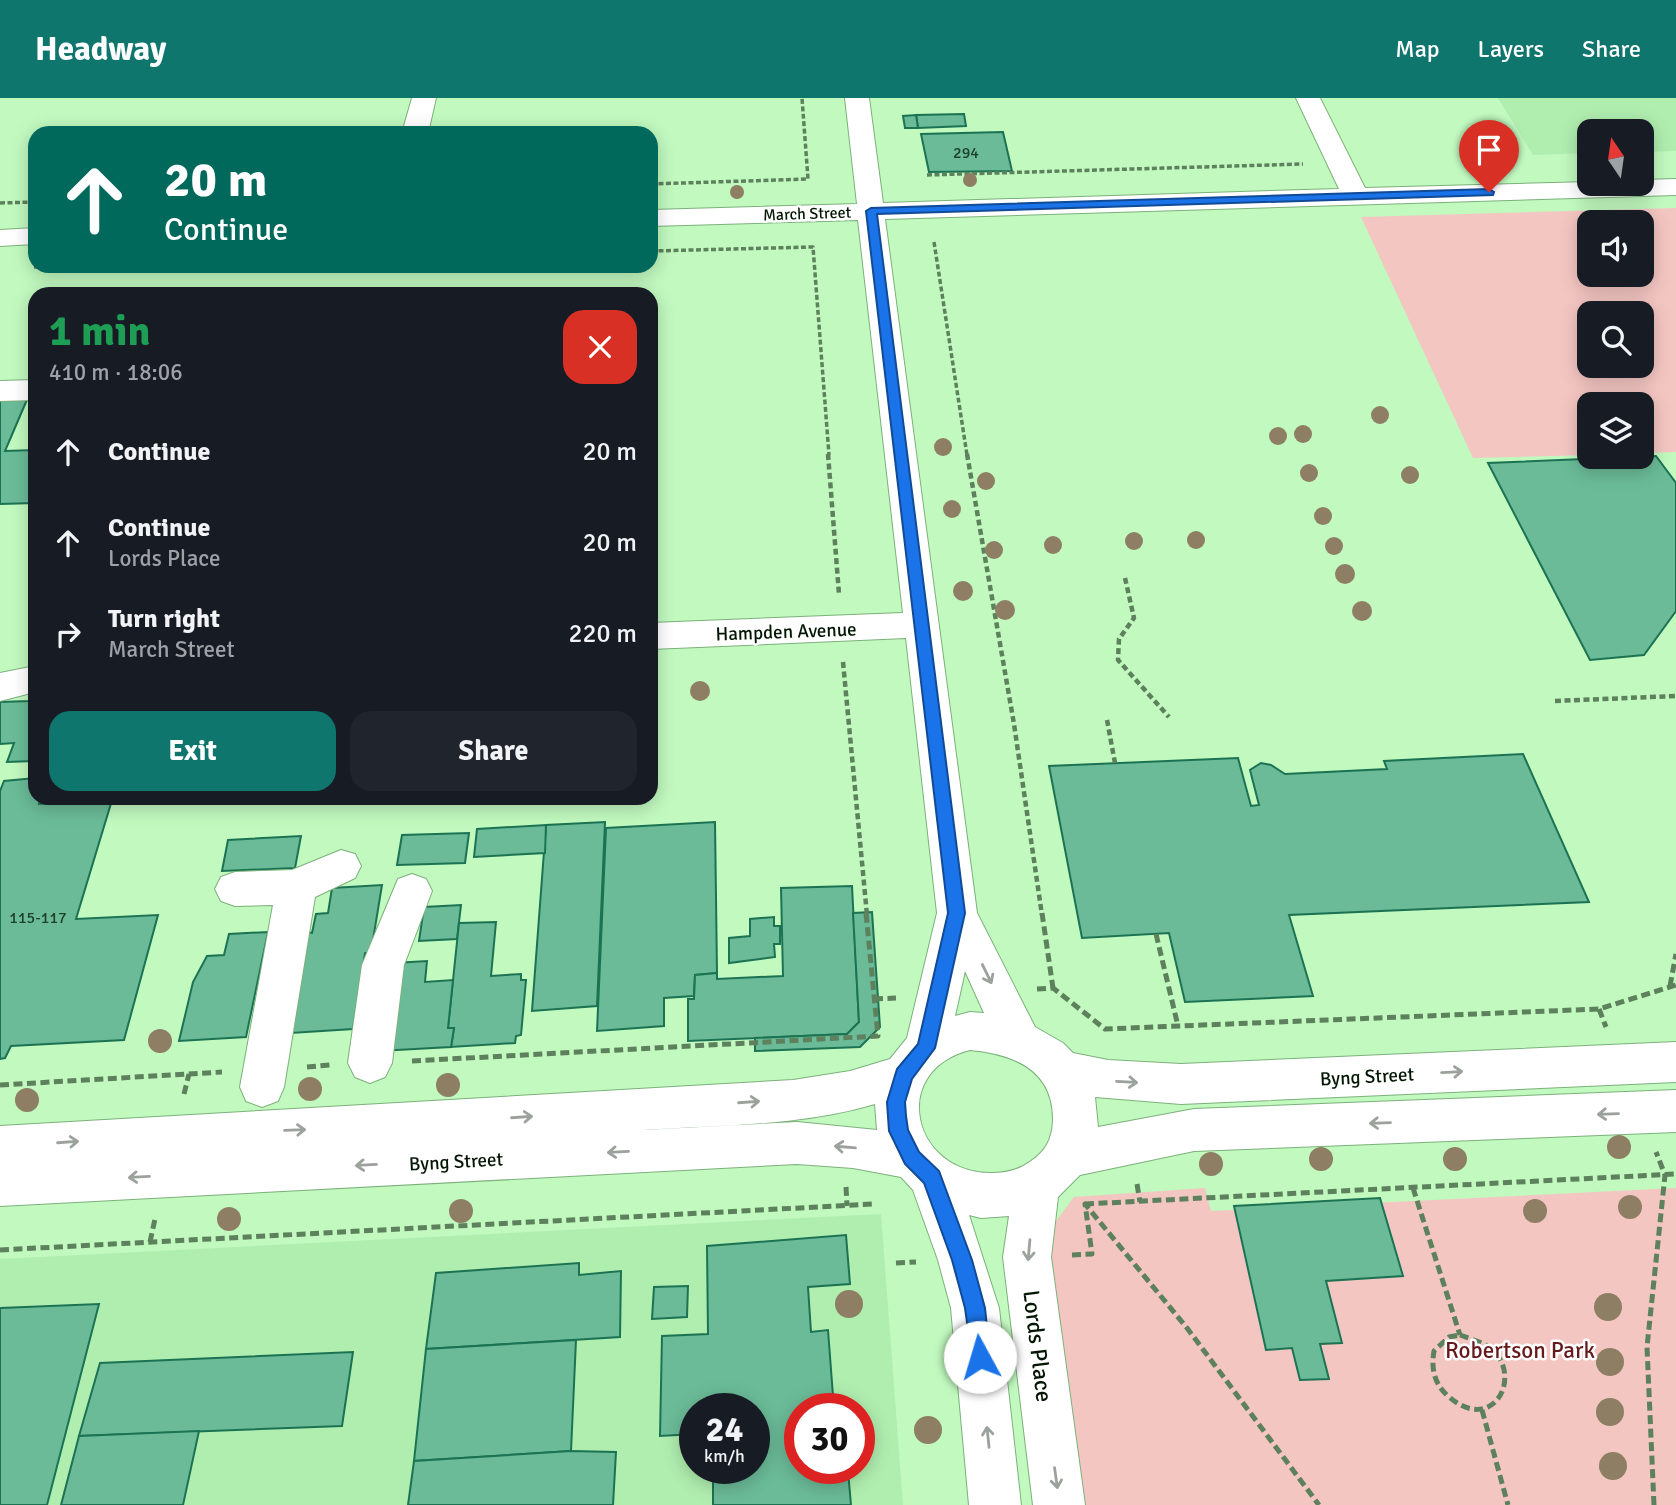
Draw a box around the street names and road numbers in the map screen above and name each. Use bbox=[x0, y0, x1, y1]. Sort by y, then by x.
street label: March Street bbox=[763, 202, 852, 226]
street label: Hampden Avenue bbox=[715, 618, 857, 646]
street label: Byng Street bbox=[1319, 1063, 1415, 1091]
street label: Byng Street bbox=[408, 1148, 504, 1176]
street label: Lords Place bbox=[1016, 1288, 1059, 1404]

